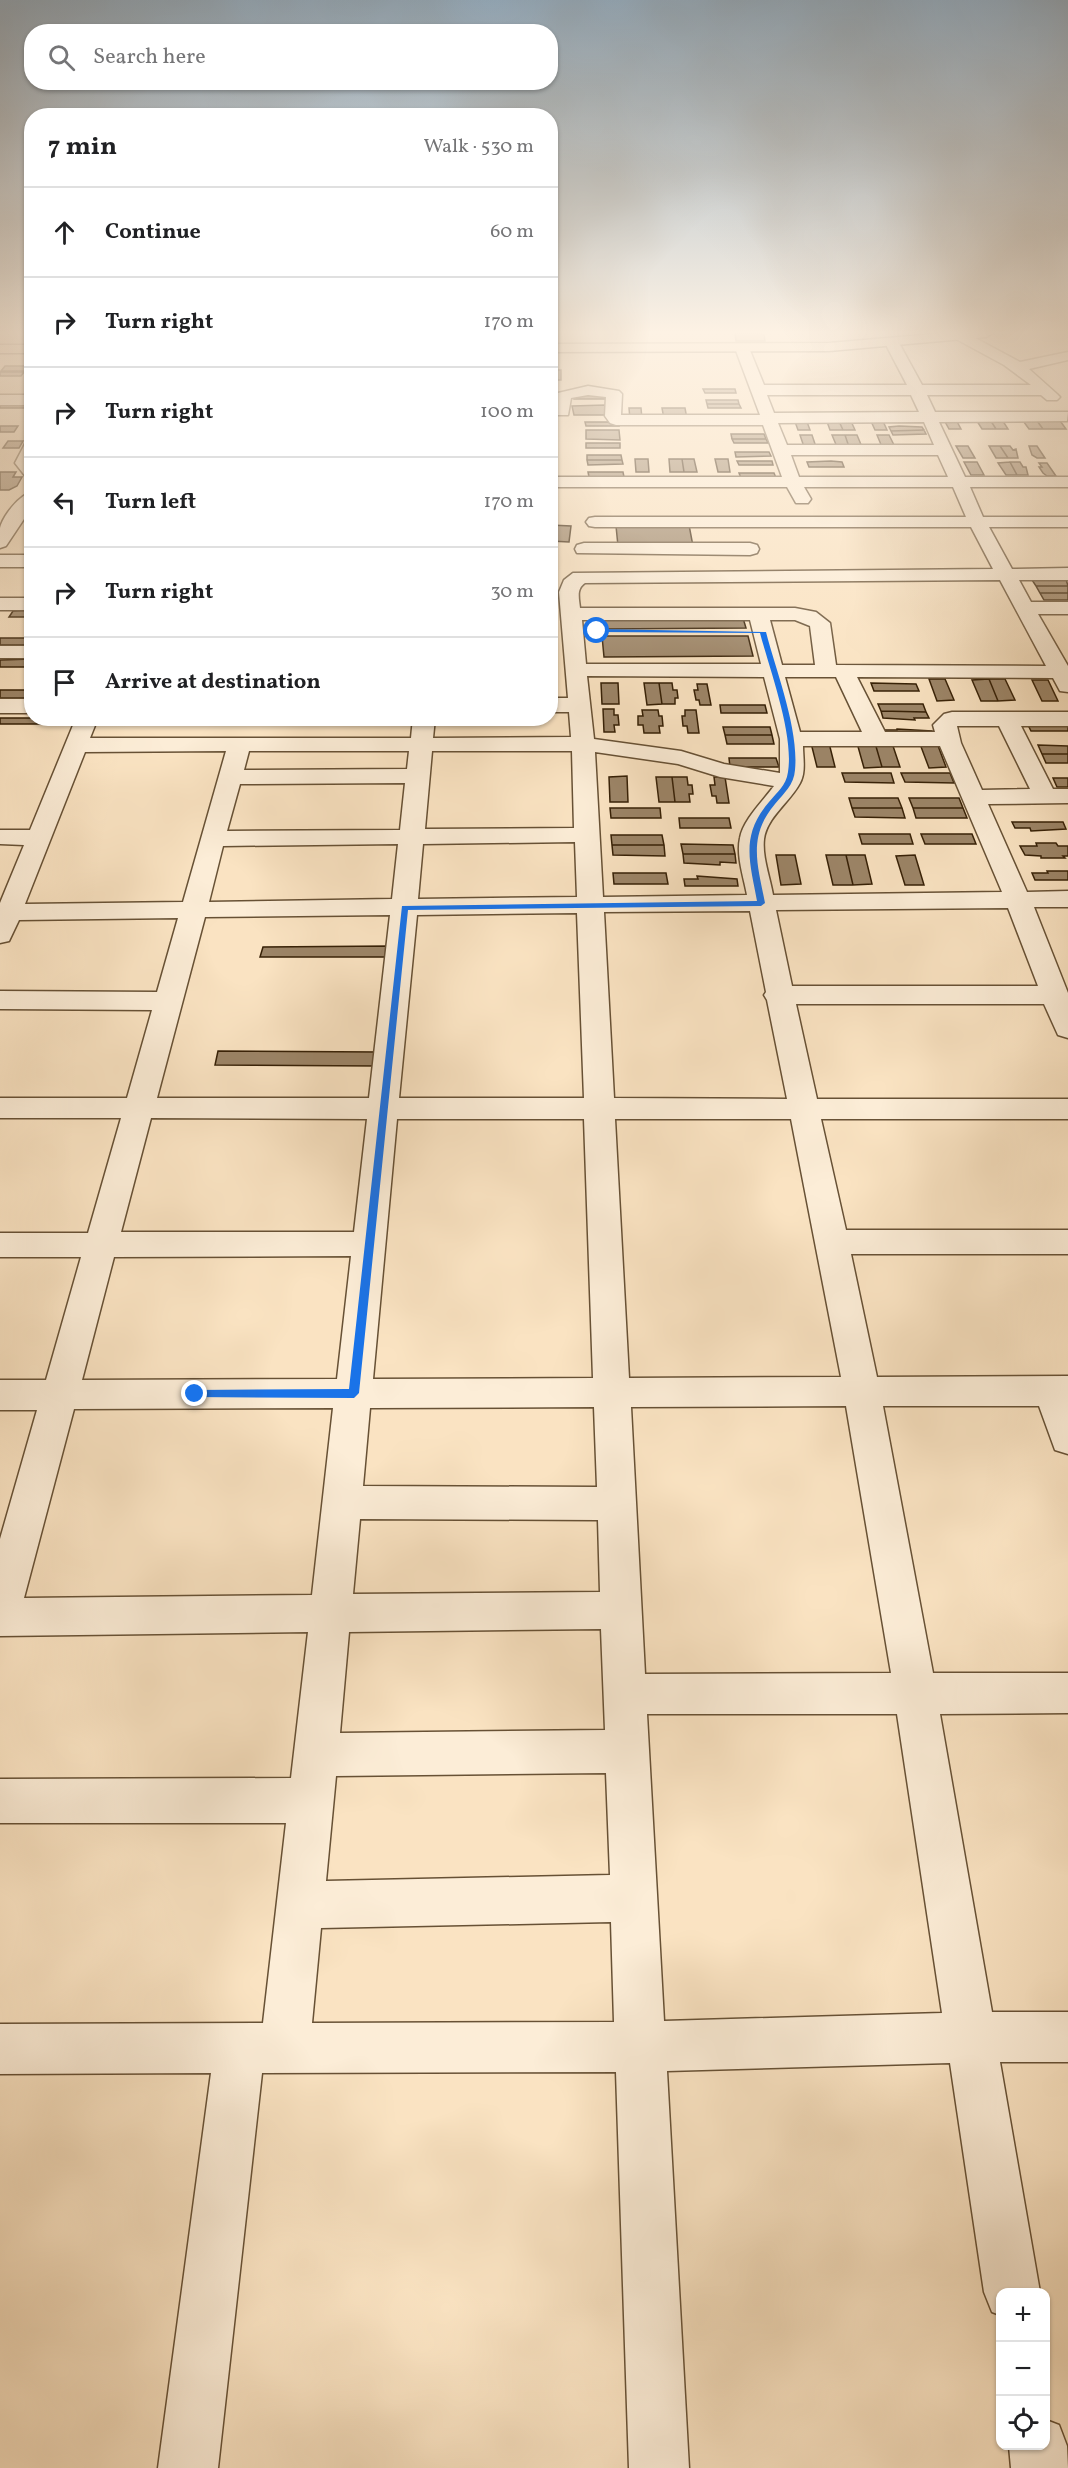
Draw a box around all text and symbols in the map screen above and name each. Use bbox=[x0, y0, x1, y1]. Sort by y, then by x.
search box bbox=[24, 24, 558, 90]
icon: search bbox=[45, 41, 78, 74]
text: Search here bbox=[93, 42, 206, 73]
text: 7 min bbox=[48, 129, 117, 165]
text: Walk · 530 m bbox=[423, 133, 534, 161]
icon: ahead bbox=[48, 216, 81, 249]
text: Continue bbox=[105, 217, 201, 248]
text: 60 m bbox=[490, 218, 534, 246]
icon: right bbox=[48, 306, 81, 339]
text: Turn right bbox=[105, 307, 213, 338]
text: 170 m bbox=[484, 308, 534, 336]
icon: right bbox=[48, 396, 81, 429]
text: Turn right bbox=[105, 397, 213, 428]
text: 100 m bbox=[480, 398, 534, 426]
icon: left bbox=[48, 486, 81, 519]
text: Turn left bbox=[105, 487, 196, 518]
text: 170 m bbox=[484, 488, 534, 516]
icon: right bbox=[48, 576, 81, 609]
text: Turn right bbox=[105, 577, 213, 608]
text: 30 m bbox=[490, 578, 534, 606]
route start bbox=[583, 617, 609, 643]
icon: arrive bbox=[48, 666, 81, 699]
text: Arrive at destination bbox=[105, 667, 321, 698]
route end bbox=[181, 1380, 207, 1406]
map controls bbox=[996, 2288, 1050, 2450]
button: + bbox=[996, 2288, 1050, 2342]
button: − bbox=[996, 2342, 1050, 2396]
button: locate bbox=[996, 2396, 1050, 2450]

